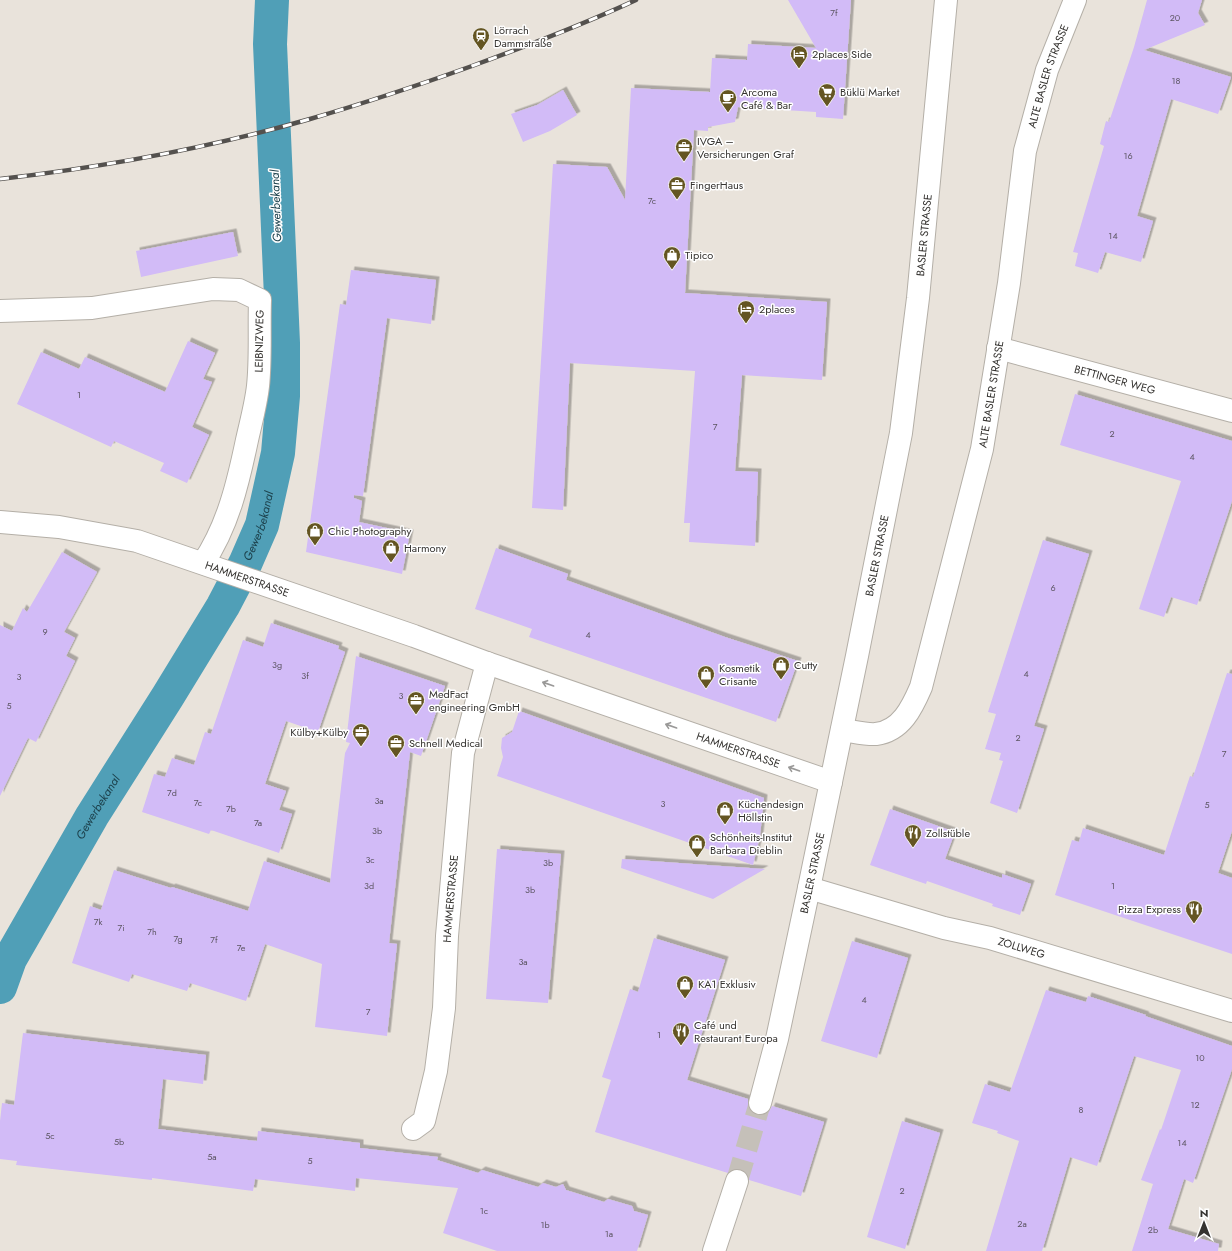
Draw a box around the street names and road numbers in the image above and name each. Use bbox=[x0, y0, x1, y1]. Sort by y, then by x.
street label: ALTE BASLER STRASSE bbox=[1024, 22, 1073, 130]
street label: BASLER STRASSE bbox=[912, 193, 936, 277]
street label: LEIBNIZWEG bbox=[250, 309, 268, 373]
street label: ALTE BASLER STRASSE bbox=[974, 339, 1008, 449]
street label: BETTINGER WEG bbox=[1072, 361, 1158, 398]
street label: BASLER STRASSE bbox=[861, 513, 893, 597]
street label: HAMMERSTRASSE bbox=[203, 557, 291, 601]
street label: HAMMERSTRASSE bbox=[694, 728, 782, 772]
street label: BASLER STRASSE bbox=[796, 831, 828, 915]
street label: HAMMERSTRASSE bbox=[439, 854, 462, 943]
street label: ZOLLWEG bbox=[996, 933, 1048, 962]

